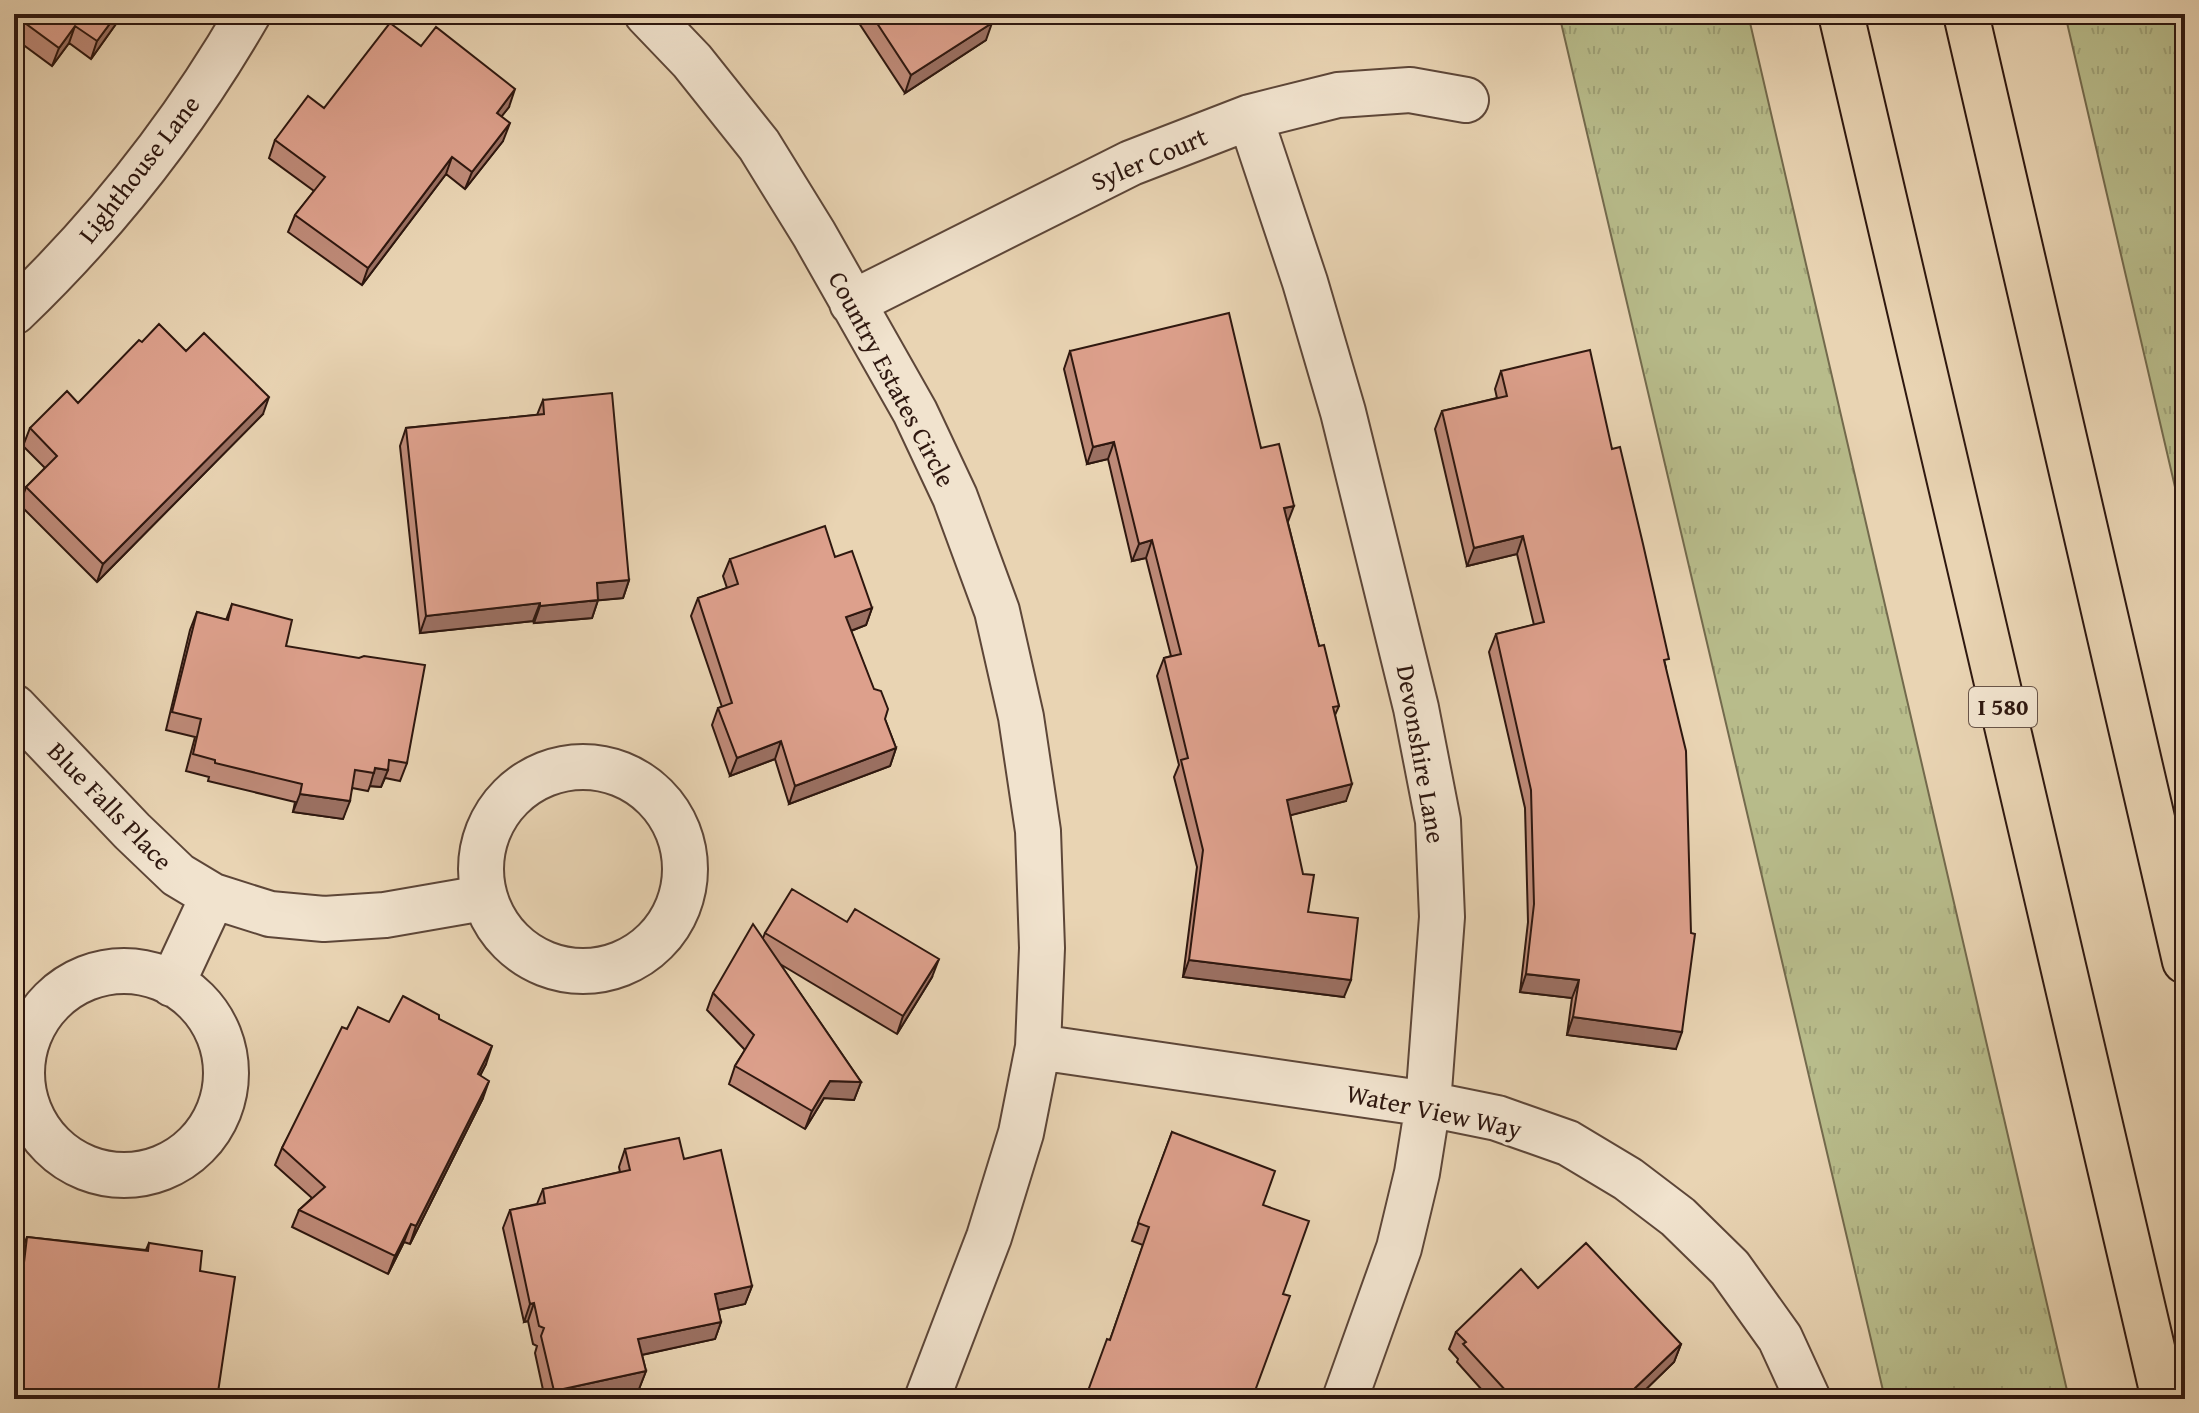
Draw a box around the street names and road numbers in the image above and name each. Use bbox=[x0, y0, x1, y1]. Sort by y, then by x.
street label: Lighthouse Lane bbox=[68, 86, 209, 251]
street label: Syler Court bbox=[1085, 117, 1213, 201]
street label: Country Estates Circle bbox=[819, 264, 966, 494]
street label: Devonshire Lane bbox=[1387, 662, 1456, 846]
road number: I 580 bbox=[1969, 687, 2037, 727]
street label: Blue Falls Place bbox=[39, 732, 182, 879]
street label: Water View Way bbox=[1343, 1073, 1525, 1148]

